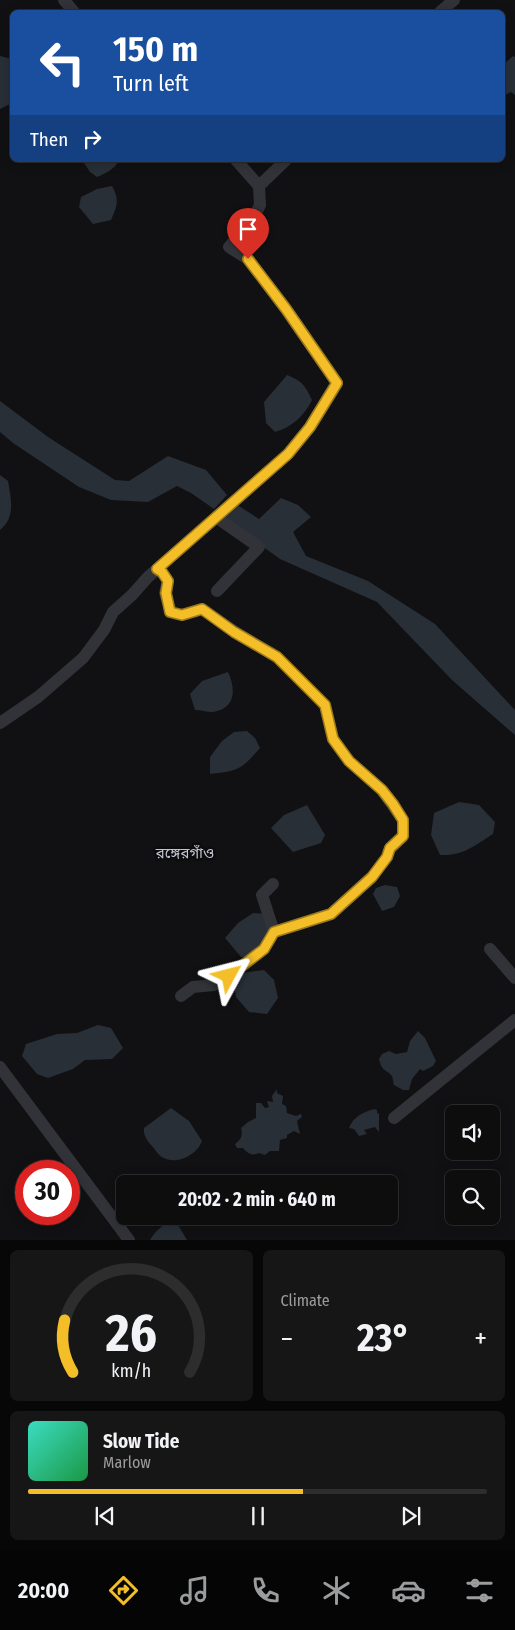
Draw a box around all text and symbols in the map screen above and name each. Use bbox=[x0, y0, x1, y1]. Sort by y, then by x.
text: 150 m bbox=[113, 28, 198, 70]
icon: left bbox=[30, 30, 95, 95]
text: Turn left bbox=[113, 70, 189, 97]
icon: right bbox=[78, 125, 106, 153]
text: Then bbox=[30, 128, 68, 151]
pin bbox=[227, 208, 269, 259]
icon: arrive bbox=[234, 215, 262, 243]
district label: রঙ্গেরগাঁও bbox=[155, 844, 214, 862]
position arrow bbox=[202, 949, 254, 1001]
map controls bbox=[445, 1105, 500, 1225]
button: sound bbox=[445, 1105, 500, 1160]
speed limit sign: 30 bbox=[15, 1160, 80, 1225]
button: search bbox=[445, 1170, 500, 1225]
text: 20:02 · 2 min · 640 m bbox=[178, 1188, 336, 1211]
text: Climate bbox=[281, 1291, 330, 1310]
text: 26 bbox=[105, 1302, 157, 1365]
text: 23° bbox=[357, 1315, 410, 1361]
text: − bbox=[281, 1322, 293, 1355]
text: + bbox=[474, 1322, 487, 1355]
text: km/h bbox=[111, 1360, 151, 1382]
text: Slow Tide bbox=[103, 1430, 179, 1453]
text: Marlow bbox=[103, 1453, 151, 1472]
icon: previous bbox=[91, 1502, 119, 1530]
icon: pause bbox=[244, 1502, 272, 1530]
icon: next bbox=[397, 1502, 425, 1530]
icon: directions bbox=[106, 1573, 141, 1608]
icon: music bbox=[177, 1573, 212, 1608]
icon: phone bbox=[248, 1573, 283, 1608]
icon: climate bbox=[319, 1573, 354, 1608]
icon: car bbox=[391, 1573, 426, 1608]
icon: filters bbox=[462, 1573, 497, 1608]
text: 20:00 bbox=[18, 1577, 69, 1604]

